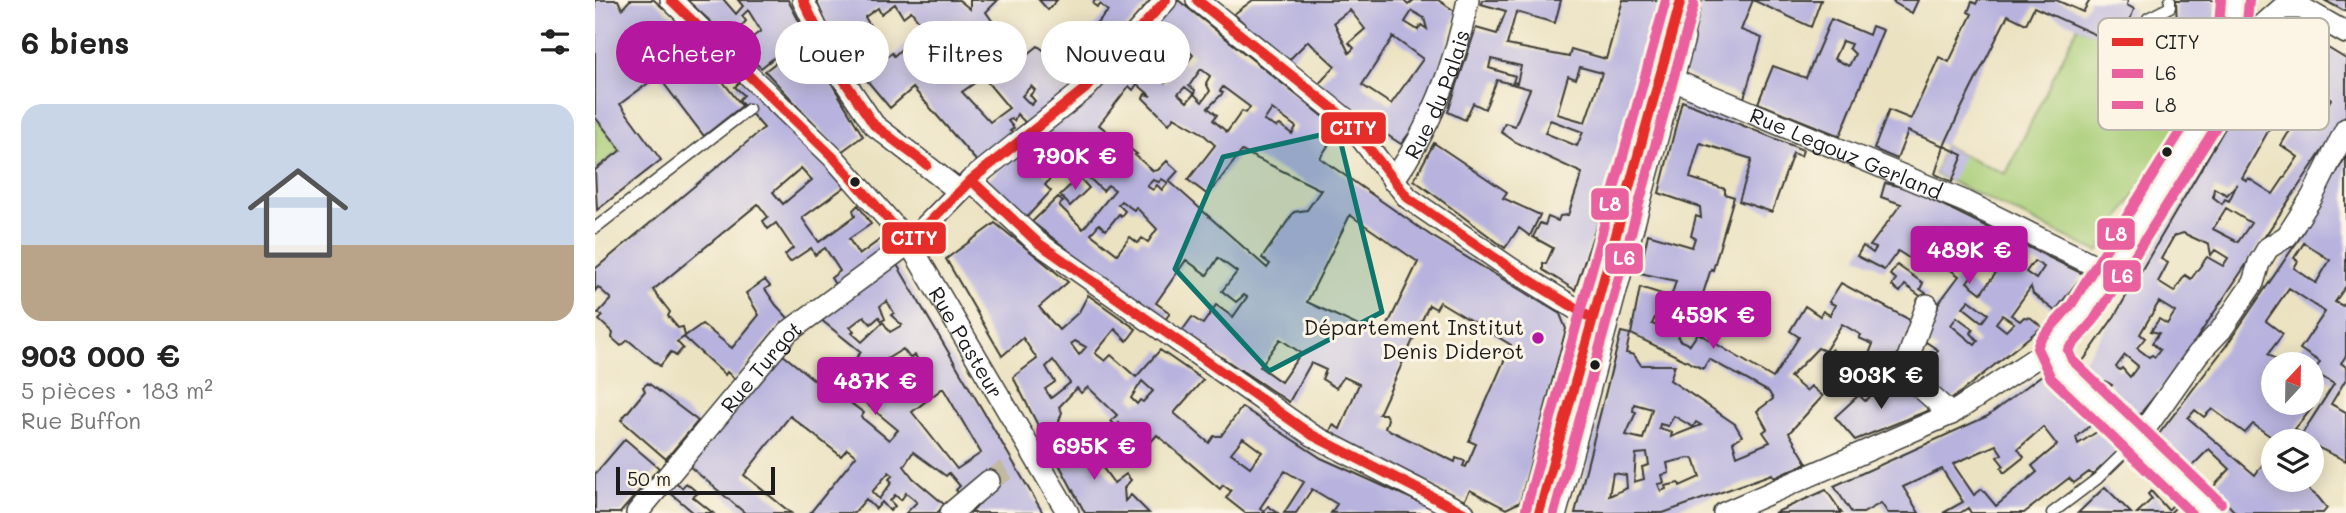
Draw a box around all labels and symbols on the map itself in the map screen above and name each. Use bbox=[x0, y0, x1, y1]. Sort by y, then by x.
legend bbox=[2098, 18, 2329, 130]
street label: Rue du Palais bbox=[1397, 26, 1474, 163]
text: CITY bbox=[2155, 29, 2200, 54]
text: L6 bbox=[2155, 60, 2176, 85]
text: L8 bbox=[2155, 92, 2177, 117]
street label: Rue Legouz Gerland bbox=[1746, 100, 1947, 204]
line badge: CITY bbox=[1320, 111, 1387, 145]
text: CITY bbox=[1329, 115, 1377, 140]
pin: 790K € bbox=[1018, 132, 1132, 192]
unlabelled marker bbox=[2160, 145, 2174, 159]
unlabelled marker bbox=[848, 175, 862, 189]
line badge: L8 bbox=[1590, 187, 1630, 221]
text: L8 bbox=[1599, 191, 1622, 216]
line badge: L8 bbox=[2096, 217, 2136, 251]
line badge: CITY bbox=[881, 221, 947, 255]
text: L8 bbox=[2105, 221, 2128, 246]
text: CITY bbox=[890, 225, 938, 250]
pin: 489K € bbox=[1912, 226, 2026, 286]
line badge: L6 bbox=[1604, 242, 1644, 275]
text: L6 bbox=[1613, 245, 1635, 270]
line badge: L6 bbox=[2102, 259, 2142, 293]
text: L6 bbox=[2111, 263, 2133, 288]
street label: Rue Pasteur bbox=[924, 281, 1011, 403]
pin: 459K € bbox=[1656, 292, 1770, 351]
place label: Département Institut Denis Diderot bbox=[1304, 313, 1524, 364]
street label: Rue Turgot bbox=[714, 314, 806, 417]
marker: Département Institut Denis Diderot bbox=[1530, 330, 1546, 346]
pin: 903K € bbox=[1824, 352, 1938, 411]
north arrow bbox=[2261, 352, 2324, 415]
pin: 487K € bbox=[818, 358, 932, 417]
unlabelled marker bbox=[1588, 358, 1602, 372]
pin: 695K € bbox=[1037, 422, 1151, 482]
scale bar bbox=[616, 464, 775, 496]

